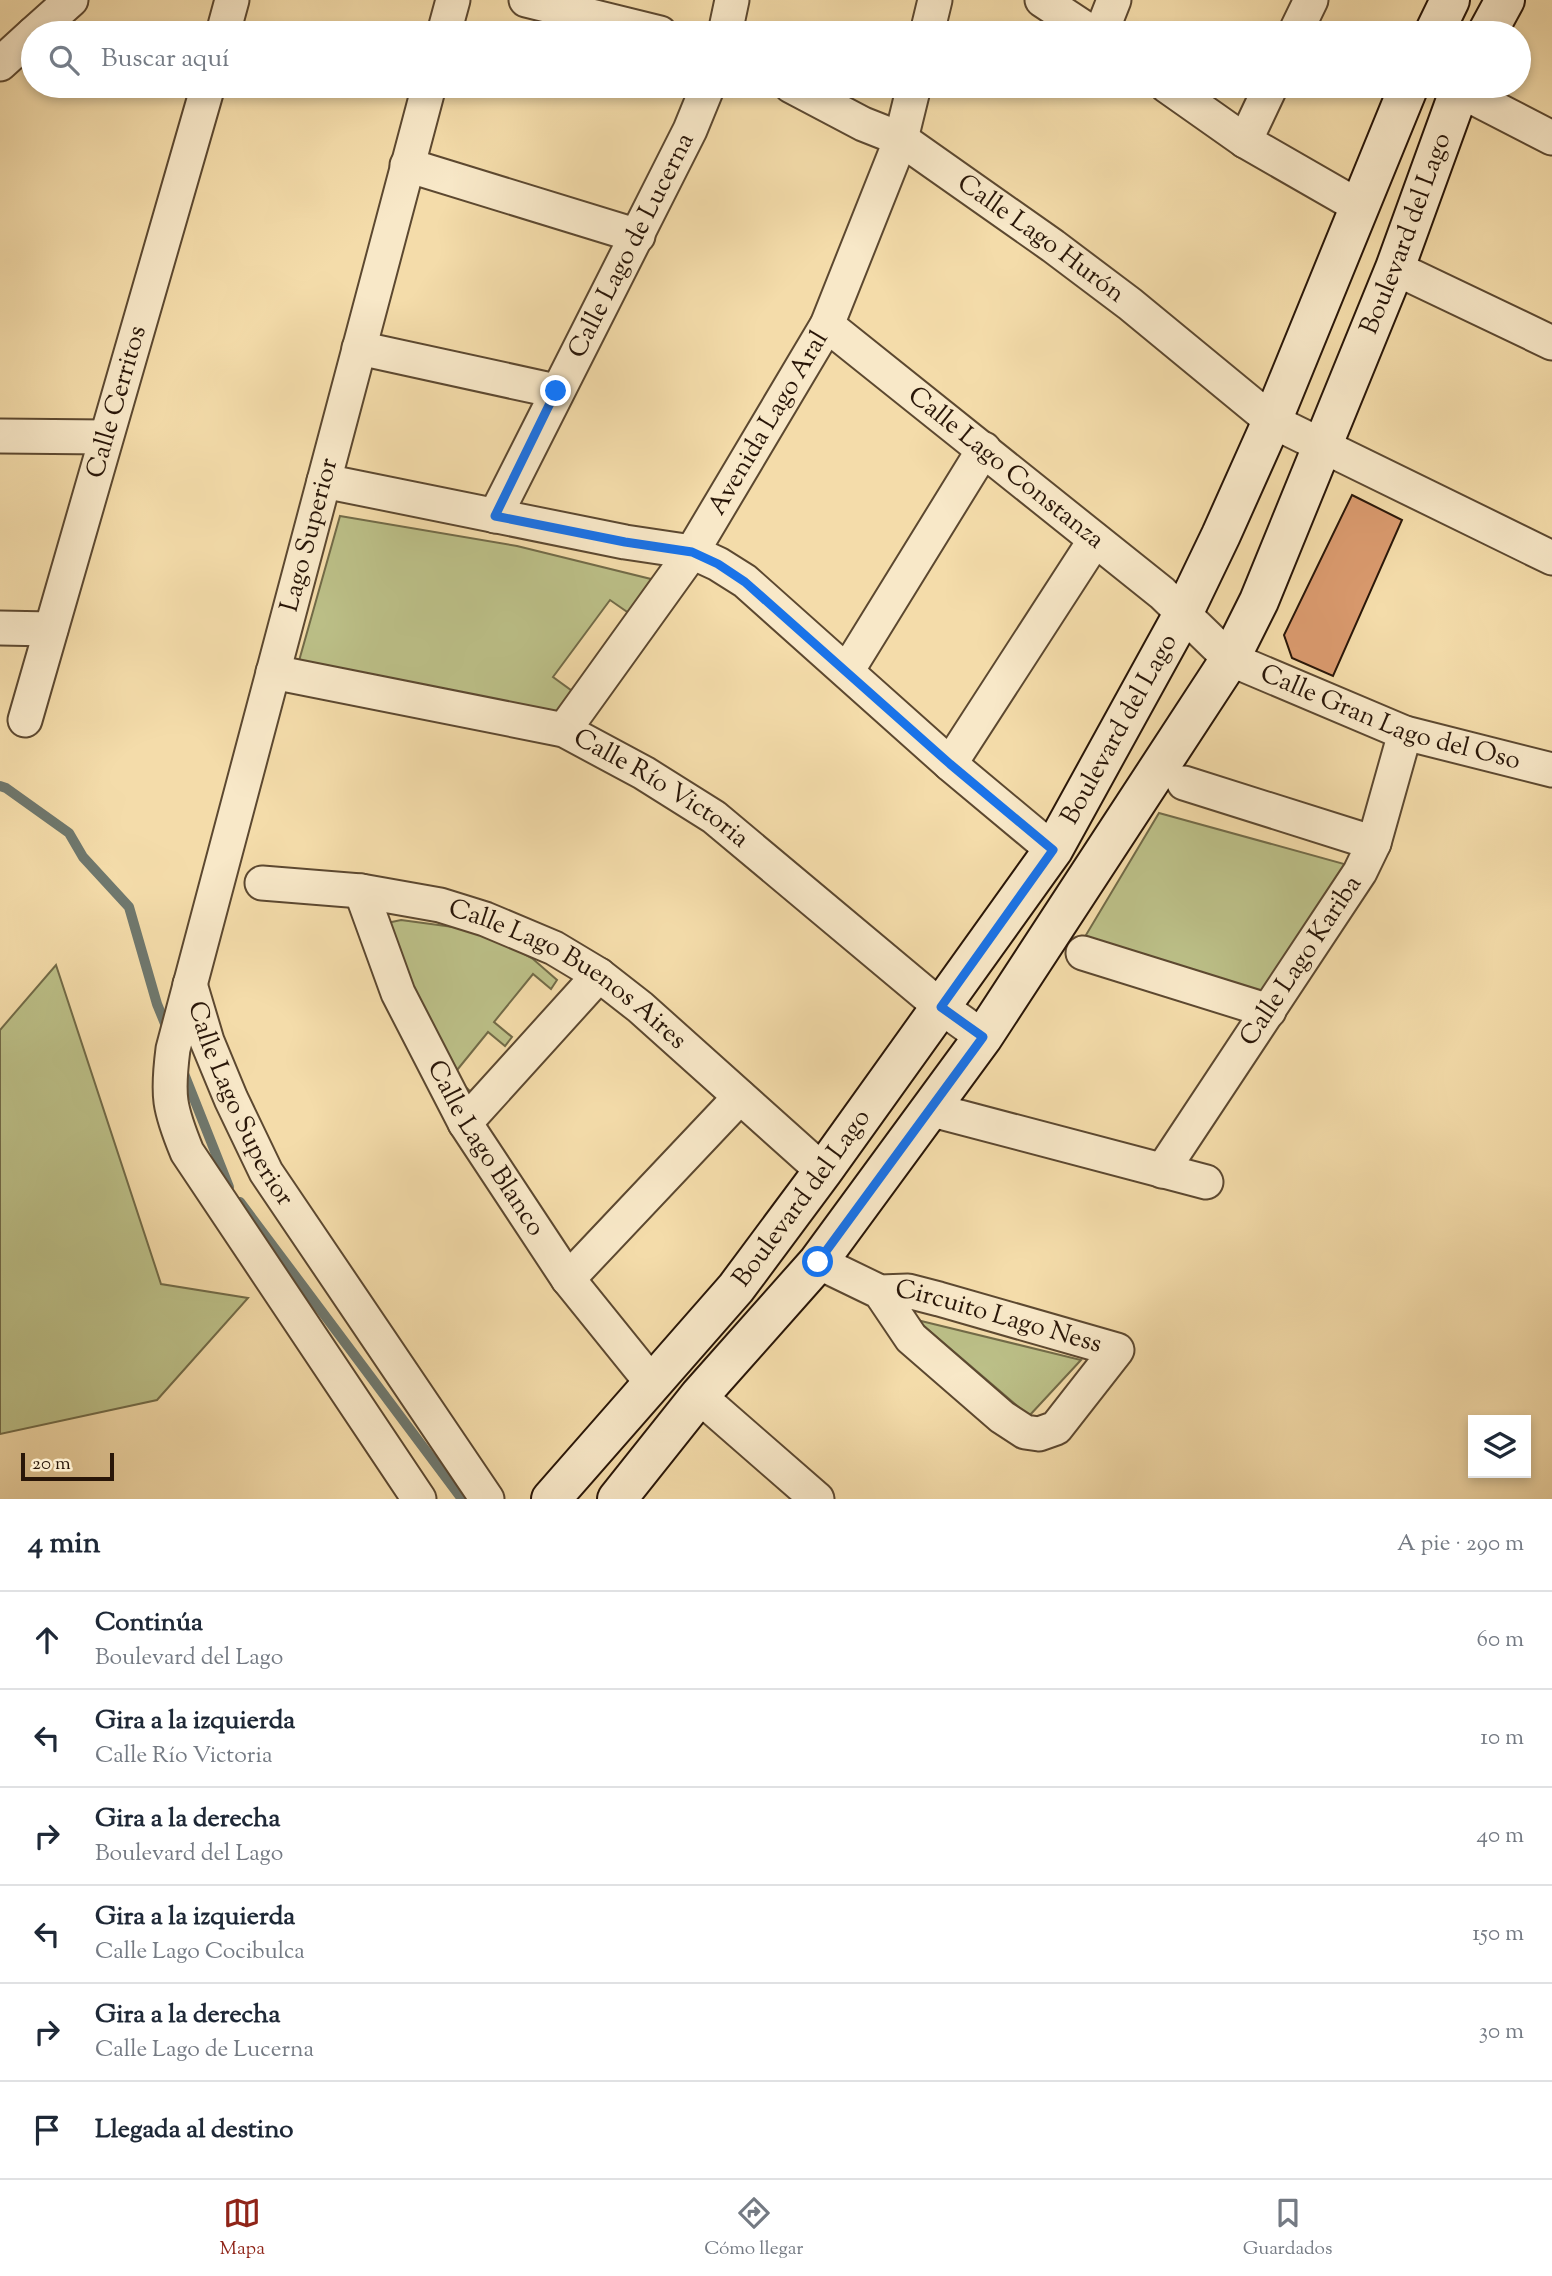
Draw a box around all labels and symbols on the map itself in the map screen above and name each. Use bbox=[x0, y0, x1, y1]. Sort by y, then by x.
street label: Calle Lago de Lucerna bbox=[559, 127, 704, 365]
street label: Boulevard del Lago bbox=[1351, 128, 1461, 340]
street label: Calle Lago Hurón bbox=[949, 165, 1132, 312]
street label: Calle Cerritos bbox=[77, 321, 156, 483]
street label: Avenida Lago Aral bbox=[699, 324, 838, 523]
route end bbox=[540, 375, 571, 406]
street label: Calle Lago Constanza bbox=[900, 378, 1112, 558]
street label: Lago Superior bbox=[271, 454, 348, 616]
street label: Boulevard del Lago bbox=[1052, 627, 1187, 832]
street label: Calle Gran Lago del Oso bbox=[1254, 655, 1524, 780]
street label: Calle Río Victoria bbox=[567, 720, 757, 857]
street label: Calle Lago Kariba bbox=[1231, 868, 1371, 1054]
street label: Calle Lago Buenos Aires bbox=[444, 890, 695, 1059]
street label: Calle Lago Superior bbox=[178, 997, 303, 1214]
street label: Calle Lago Blanco bbox=[417, 1054, 554, 1244]
street label: Boulevard del Lago bbox=[724, 1102, 880, 1295]
route start bbox=[802, 1246, 833, 1277]
street label: Circuito Lago Ness bbox=[895, 1272, 1106, 1363]
scale bar bbox=[21, 1450, 114, 1482]

